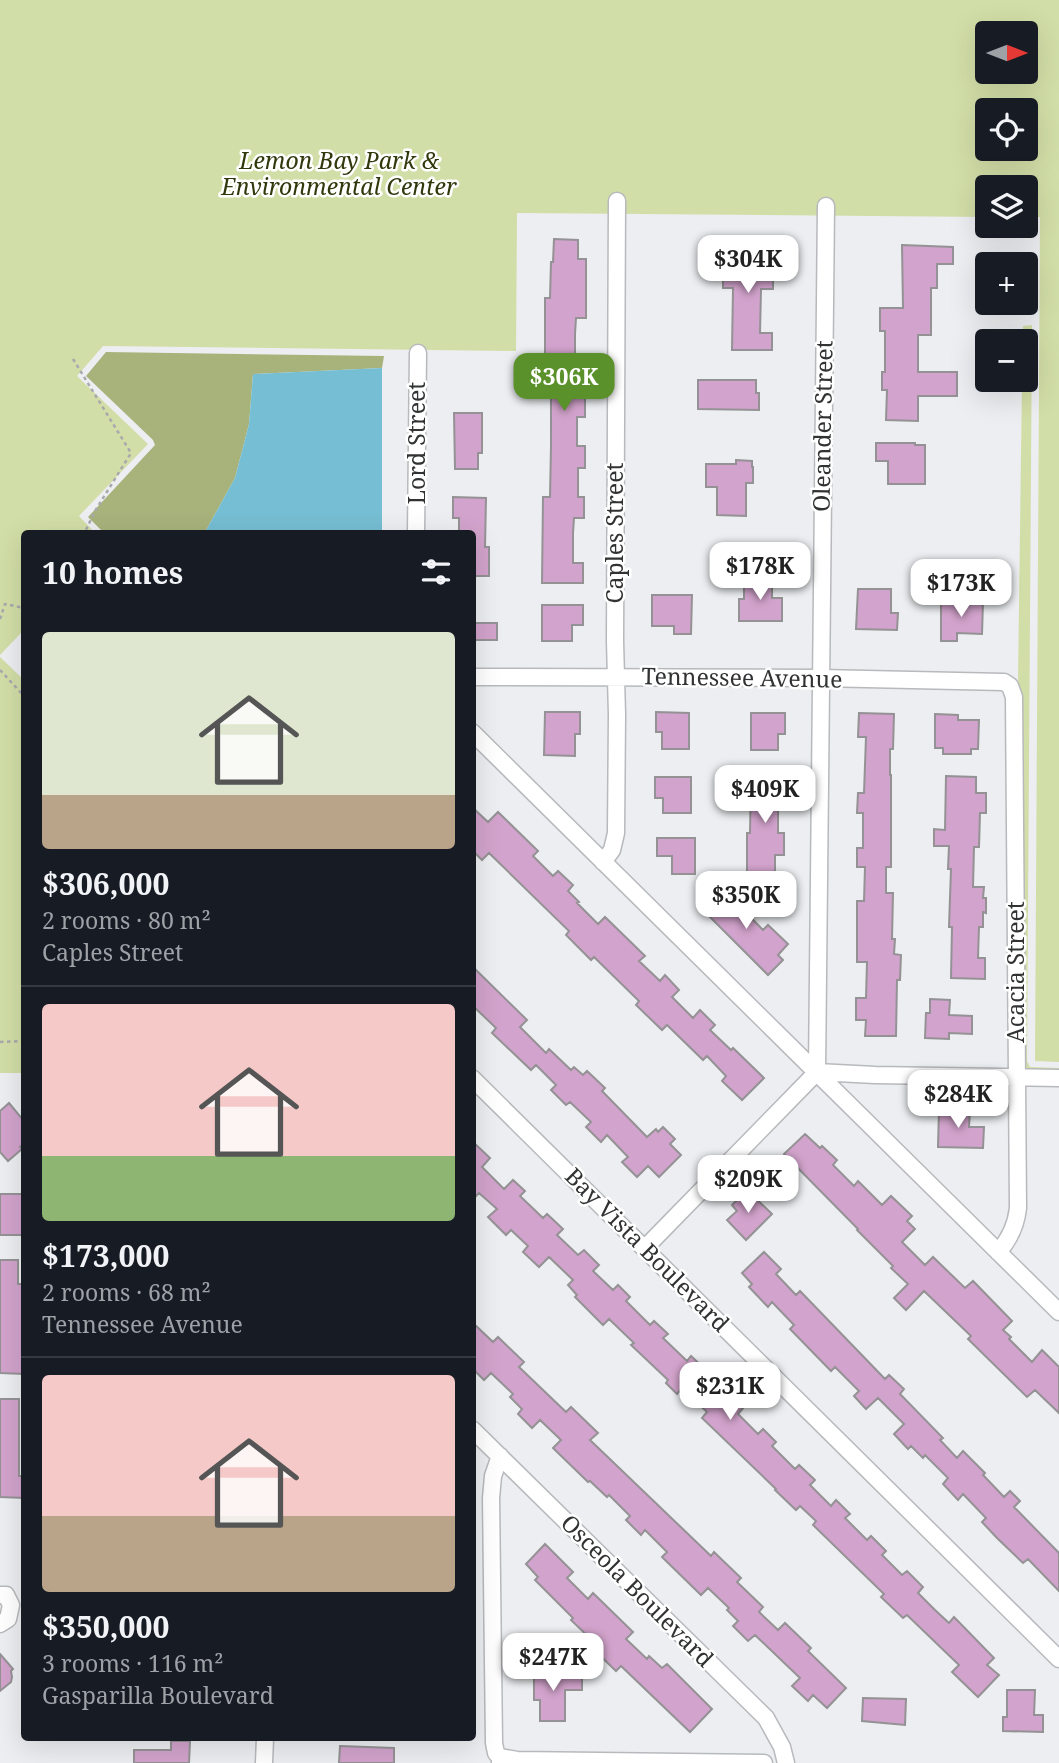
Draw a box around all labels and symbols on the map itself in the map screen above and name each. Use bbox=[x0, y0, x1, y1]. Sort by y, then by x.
north arrow bbox=[975, 21, 1038, 84]
park label: Lemon Bay Park & Environmental Center bbox=[220, 144, 457, 202]
pin: $304K bbox=[699, 236, 797, 295]
street label: Oleander Street bbox=[805, 340, 839, 512]
pin: $306K bbox=[515, 354, 613, 413]
street label: Lord Street bbox=[400, 382, 432, 504]
street label: Caples Street bbox=[598, 462, 630, 604]
pin: $178K bbox=[711, 542, 809, 602]
pin: $173K bbox=[912, 560, 1010, 619]
street label: Tennessee Avenue bbox=[641, 659, 843, 695]
pin: $409K bbox=[716, 766, 814, 825]
pin: $350K bbox=[697, 872, 795, 931]
street label: Acacia Street bbox=[999, 901, 1031, 1043]
pin: $284K bbox=[909, 1070, 1007, 1130]
pin: $209K bbox=[699, 1156, 797, 1215]
street label: Bay Vista Boulevard bbox=[558, 1160, 737, 1339]
pin: $231K bbox=[681, 1362, 779, 1422]
street label: Osceola Boulevard bbox=[554, 1507, 721, 1674]
pin: $247K bbox=[504, 1634, 602, 1693]

